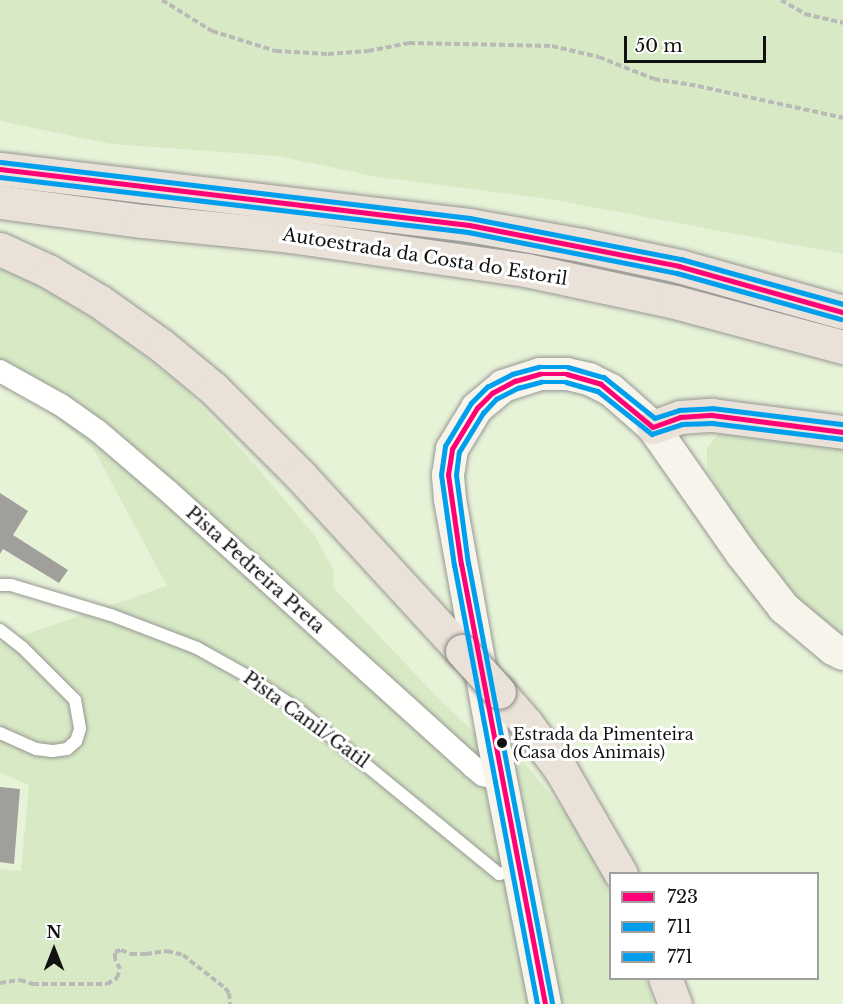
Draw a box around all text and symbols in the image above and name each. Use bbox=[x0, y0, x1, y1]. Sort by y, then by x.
scale bar bbox=[627, 24, 770, 62]
text: 50 m bbox=[635, 35, 683, 57]
street label: Autoestrada da Costa do Estoril bbox=[281, 224, 569, 290]
street label: Pista Pedreira Preta bbox=[181, 502, 329, 638]
street label: Pista Canil/Gatil bbox=[239, 667, 373, 773]
place label: Estrada da Pimenteira (Casa dos Animais) bbox=[513, 724, 694, 762]
marker: Estrada da Pimenteira (Casa dos Animais) bbox=[496, 737, 508, 749]
legend bbox=[609, 872, 819, 980]
text: 723 bbox=[667, 886, 698, 908]
text: 711 bbox=[667, 916, 692, 938]
north arrow bbox=[24, 920, 84, 980]
text: N bbox=[46, 922, 62, 942]
text: 771 bbox=[667, 946, 693, 968]

